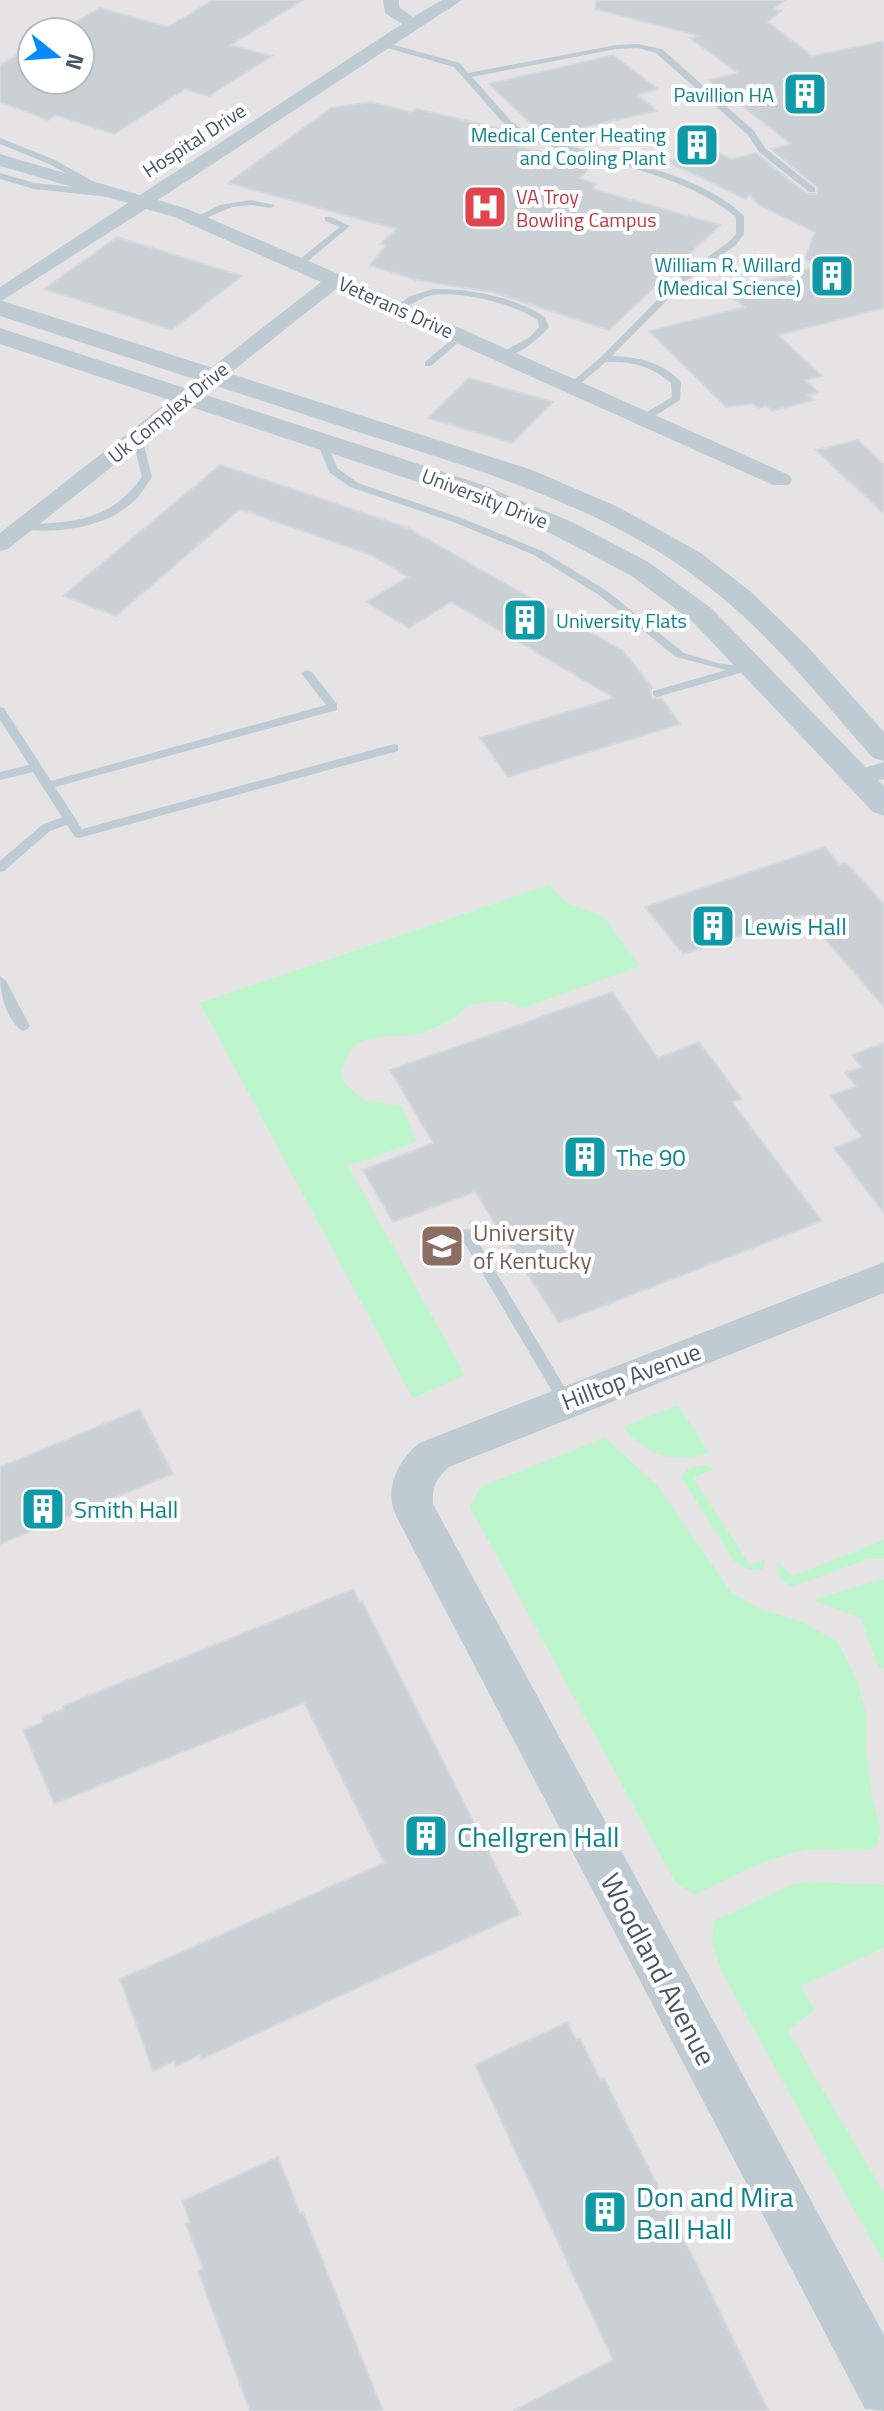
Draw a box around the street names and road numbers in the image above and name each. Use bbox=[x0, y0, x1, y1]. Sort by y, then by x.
street label: Hospital Drive bbox=[136, 95, 252, 185]
street label: Veterans Drive bbox=[333, 268, 459, 346]
street label: Uk Complex Drive bbox=[101, 354, 235, 470]
street label: University Drive bbox=[417, 460, 553, 536]
street label: Hilltop Avenue bbox=[556, 1333, 706, 1419]
street label: Woodland Avenue bbox=[590, 1865, 728, 2073]

